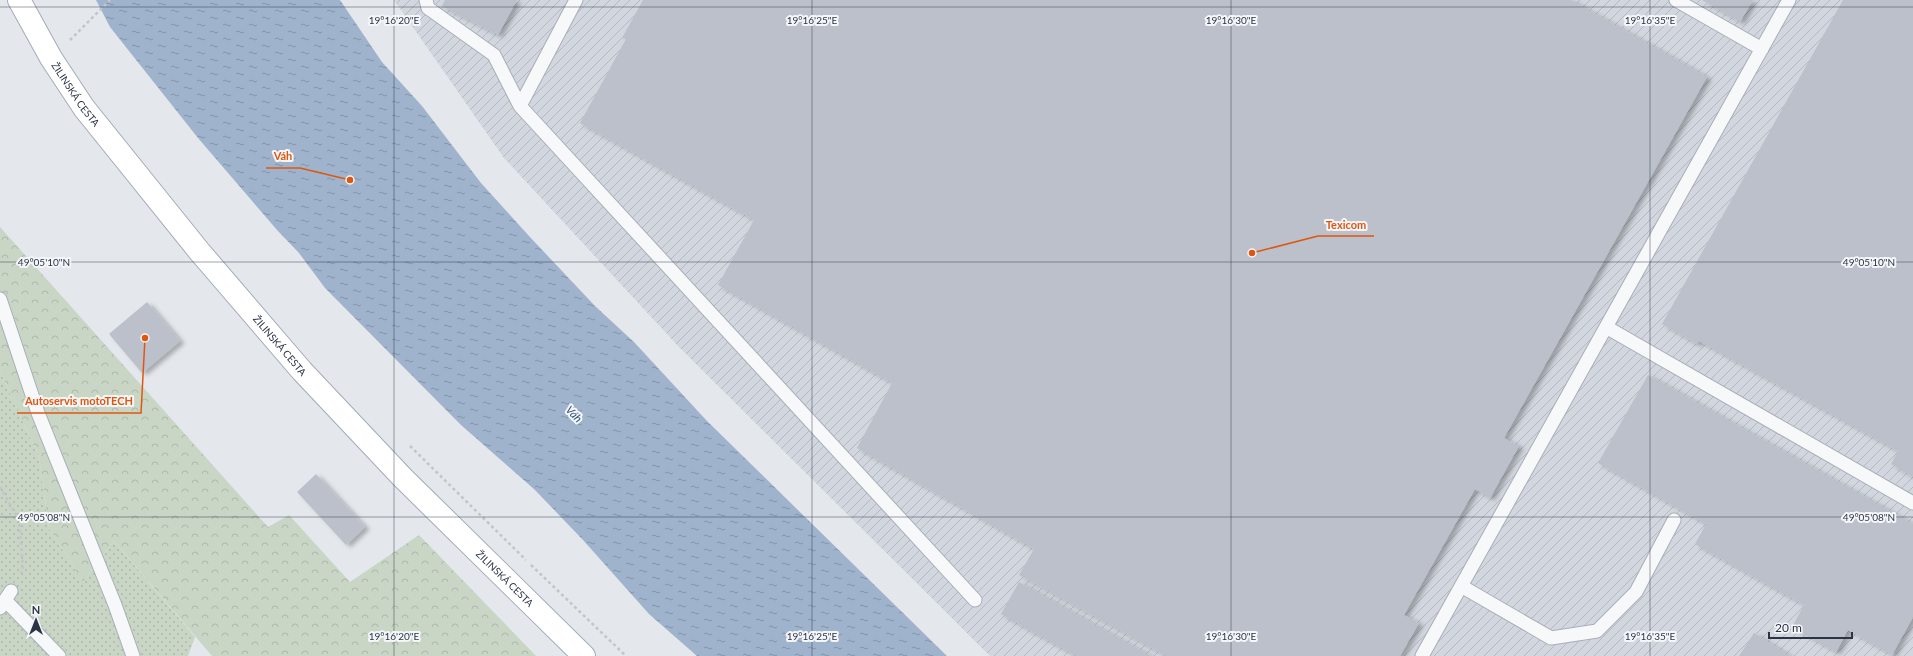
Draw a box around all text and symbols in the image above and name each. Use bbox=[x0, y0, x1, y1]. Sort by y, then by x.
text: 19°16'20"E bbox=[369, 14, 419, 26]
text: 19°16'25"E bbox=[787, 14, 837, 26]
text: 19°16'30"E bbox=[1206, 14, 1256, 26]
text: 19°16'35"E bbox=[1625, 14, 1675, 26]
street label: ŽILINSKÁ CESTA bbox=[49, 60, 102, 129]
callout: Váh bbox=[266, 145, 300, 168]
text: Váh bbox=[273, 149, 292, 162]
callout: Texicom bbox=[1318, 213, 1374, 236]
text: Texicom bbox=[1326, 218, 1366, 231]
text: 49°05'10"N bbox=[18, 256, 70, 268]
text: 49°05'10"N bbox=[1843, 256, 1895, 268]
street label: ŽILINSKÁ CESTA bbox=[251, 313, 309, 378]
callout: Autoservis motoTECH bbox=[17, 390, 141, 413]
text: Autoservis motoTECH bbox=[24, 394, 133, 407]
water label: Váh bbox=[564, 403, 585, 425]
text: 49°05'08"N bbox=[18, 511, 70, 523]
text: 49°05'08"N bbox=[1843, 511, 1895, 523]
street label: ŽILINSKÁ CESTA bbox=[474, 548, 536, 609]
north arrow bbox=[16, 600, 56, 640]
text: N bbox=[32, 603, 40, 616]
scale bar bbox=[1769, 614, 1852, 640]
text: 20 m bbox=[1775, 620, 1802, 635]
text: 19°16'20"E bbox=[369, 630, 419, 642]
text: 19°16'25"E bbox=[787, 630, 837, 642]
text: 19°16'30"E bbox=[1206, 630, 1256, 642]
text: 19°16'35"E bbox=[1625, 630, 1675, 642]

